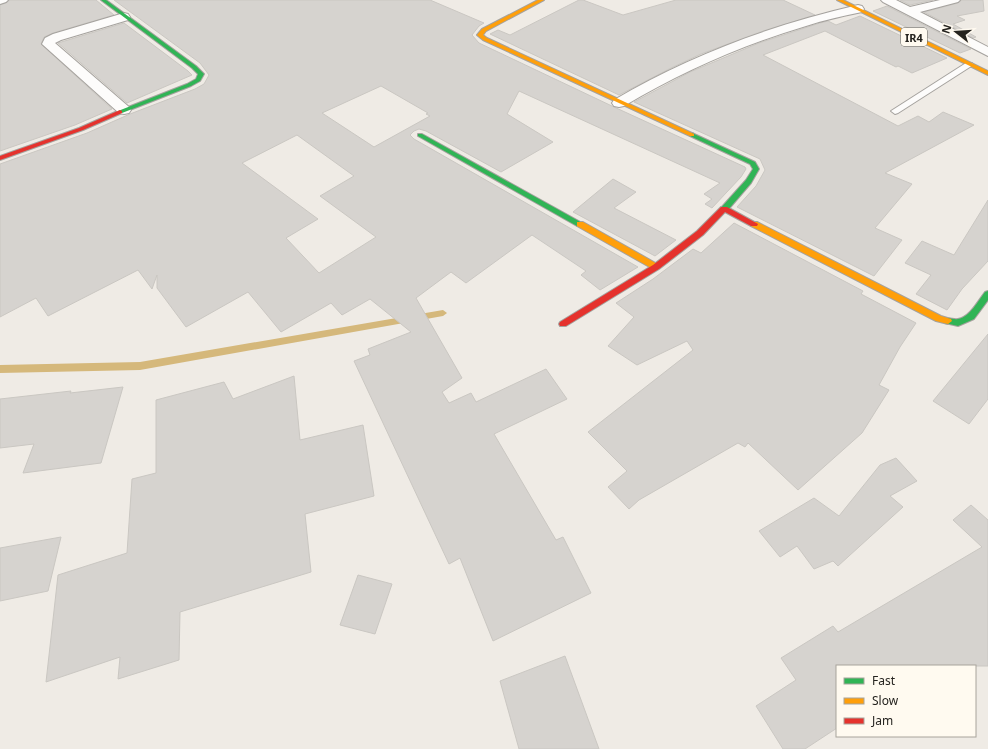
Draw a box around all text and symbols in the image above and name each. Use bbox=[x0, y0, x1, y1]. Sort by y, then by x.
north arrow bbox=[936, 12, 976, 52]
text: N bbox=[937, 22, 954, 35]
road number: IR4 bbox=[901, 28, 927, 46]
legend bbox=[836, 665, 976, 737]
text: Fast bbox=[872, 672, 896, 689]
text: Slow bbox=[872, 692, 899, 709]
text: Jam bbox=[871, 712, 893, 729]

